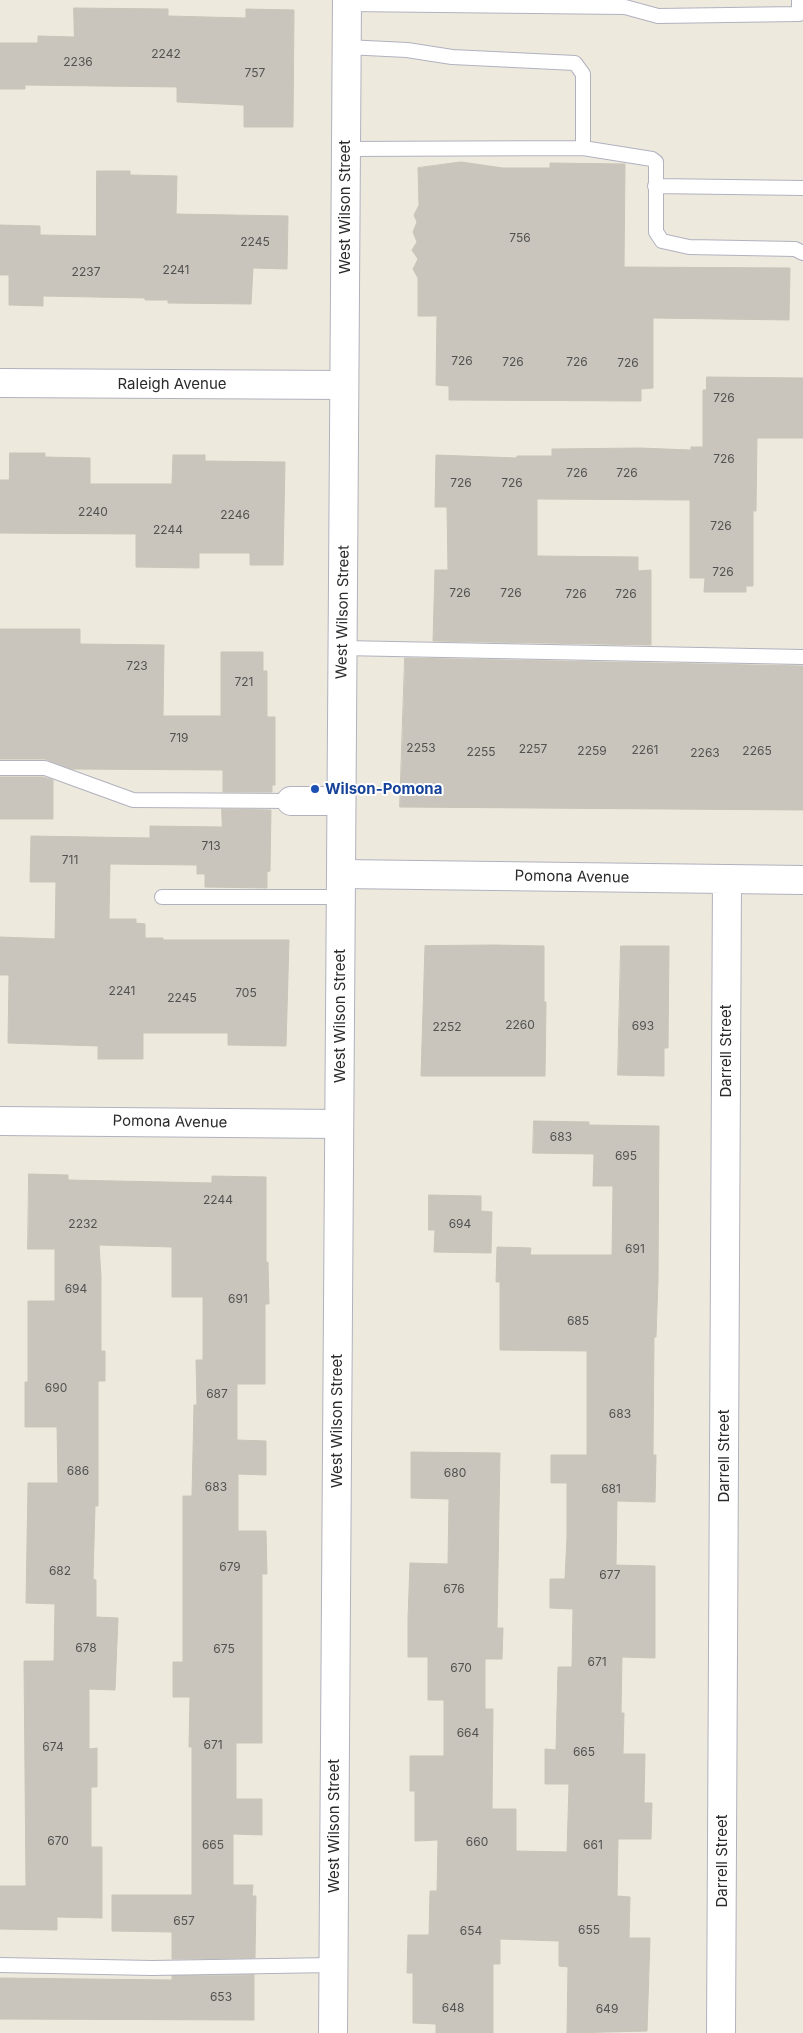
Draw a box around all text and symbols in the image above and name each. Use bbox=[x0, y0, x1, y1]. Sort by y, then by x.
house number: 2242 bbox=[151, 47, 181, 61]
house number: 2236 bbox=[63, 55, 93, 69]
house number: 757 bbox=[245, 66, 265, 80]
street label: West Wilson Street bbox=[336, 140, 354, 274]
house number: 756 bbox=[509, 231, 531, 245]
house number: 2245 bbox=[240, 235, 270, 249]
house number: 2241 bbox=[163, 263, 189, 277]
house number: 2237 bbox=[72, 265, 100, 279]
house number: 726 bbox=[451, 354, 473, 368]
house number: 726 bbox=[502, 355, 524, 369]
house number: 726 bbox=[566, 355, 588, 369]
house number: 726 bbox=[617, 356, 639, 370]
street label: Raleigh Avenue bbox=[118, 375, 226, 393]
house number: 726 bbox=[713, 391, 735, 405]
house number: 726 bbox=[713, 452, 735, 466]
house number: 726 bbox=[566, 466, 588, 480]
house number: 726 bbox=[616, 466, 638, 480]
house number: 726 bbox=[450, 476, 472, 490]
house number: 726 bbox=[501, 476, 523, 490]
house number: 2240 bbox=[78, 505, 108, 519]
house number: 2246 bbox=[220, 508, 250, 522]
house number: 726 bbox=[710, 519, 732, 533]
house number: 2244 bbox=[153, 523, 183, 537]
street label: West Wilson Street bbox=[333, 545, 353, 679]
house number: 726 bbox=[712, 565, 734, 579]
house number: 726 bbox=[449, 586, 471, 600]
house number: 726 bbox=[500, 586, 522, 600]
house number: 726 bbox=[565, 587, 587, 601]
house number: 726 bbox=[615, 587, 637, 601]
house number: 723 bbox=[126, 659, 148, 673]
house number: 721 bbox=[235, 675, 253, 689]
house number: 719 bbox=[169, 731, 189, 745]
house number: 2253 bbox=[406, 741, 436, 755]
house number: 2257 bbox=[519, 742, 547, 756]
house number: 2261 bbox=[632, 743, 658, 757]
house number: 2259 bbox=[577, 744, 607, 758]
house number: 2265 bbox=[742, 744, 772, 758]
house number: 2255 bbox=[466, 745, 496, 759]
house number: 2263 bbox=[690, 746, 720, 760]
place label: Wilson-Pomona bbox=[325, 780, 442, 798]
marker: Wilson-Pomona bbox=[309, 783, 321, 795]
house number: 713 bbox=[201, 839, 221, 853]
house number: 711 bbox=[62, 853, 78, 867]
street label: Pomona Avenue bbox=[514, 867, 630, 887]
street label: West Wilson Street bbox=[331, 949, 349, 1083]
house number: 2241 bbox=[109, 984, 135, 998]
house number: 705 bbox=[235, 986, 257, 1000]
house number: 2245 bbox=[167, 991, 197, 1005]
street label: Darrell Street bbox=[717, 1004, 735, 1098]
house number: 2260 bbox=[505, 1018, 535, 1032]
house number: 693 bbox=[632, 1019, 654, 1033]
house number: 2252 bbox=[432, 1020, 462, 1034]
street label: Pomona Avenue bbox=[112, 1112, 228, 1132]
house number: 683 bbox=[550, 1130, 572, 1144]
house number: 695 bbox=[615, 1149, 637, 1163]
house number: 2244 bbox=[203, 1193, 233, 1207]
house number: 2232 bbox=[68, 1217, 98, 1231]
house number: 694 bbox=[449, 1217, 471, 1231]
house number: 691 bbox=[625, 1242, 645, 1256]
house number: 694 bbox=[65, 1282, 87, 1296]
house number: 691 bbox=[228, 1292, 248, 1306]
house number: 685 bbox=[567, 1314, 589, 1328]
street label: West Wilson Street bbox=[328, 1354, 346, 1488]
house number: 690 bbox=[45, 1381, 67, 1395]
house number: 687 bbox=[206, 1387, 228, 1401]
house number: 683 bbox=[609, 1407, 631, 1421]
street label: Darrell Street bbox=[715, 1409, 733, 1503]
house number: 686 bbox=[67, 1464, 89, 1478]
house number: 680 bbox=[444, 1466, 466, 1480]
house number: 683 bbox=[205, 1480, 227, 1494]
house number: 681 bbox=[601, 1482, 621, 1496]
house number: 679 bbox=[219, 1560, 241, 1574]
house number: 682 bbox=[49, 1564, 71, 1578]
house number: 677 bbox=[599, 1568, 621, 1582]
house number: 676 bbox=[443, 1582, 465, 1596]
house number: 678 bbox=[75, 1641, 97, 1655]
house number: 675 bbox=[213, 1642, 235, 1656]
house number: 671 bbox=[587, 1655, 607, 1669]
house number: 670 bbox=[450, 1661, 472, 1675]
house number: 664 bbox=[457, 1726, 479, 1740]
house number: 671 bbox=[203, 1738, 223, 1752]
house number: 674 bbox=[42, 1740, 64, 1754]
house number: 665 bbox=[573, 1745, 595, 1759]
street label: West Wilson Street bbox=[325, 1759, 343, 1893]
street label: Darrell Street bbox=[713, 1814, 731, 1908]
house number: 670 bbox=[47, 1834, 69, 1848]
house number: 660 bbox=[466, 1835, 488, 1849]
house number: 665 bbox=[202, 1838, 224, 1852]
house number: 661 bbox=[583, 1838, 603, 1852]
house number: 657 bbox=[173, 1914, 195, 1928]
house number: 655 bbox=[578, 1923, 600, 1937]
house number: 654 bbox=[460, 1924, 482, 1938]
house number: 653 bbox=[210, 1990, 232, 2004]
house number: 648 bbox=[442, 2001, 464, 2015]
house number: 649 bbox=[596, 2002, 618, 2016]

